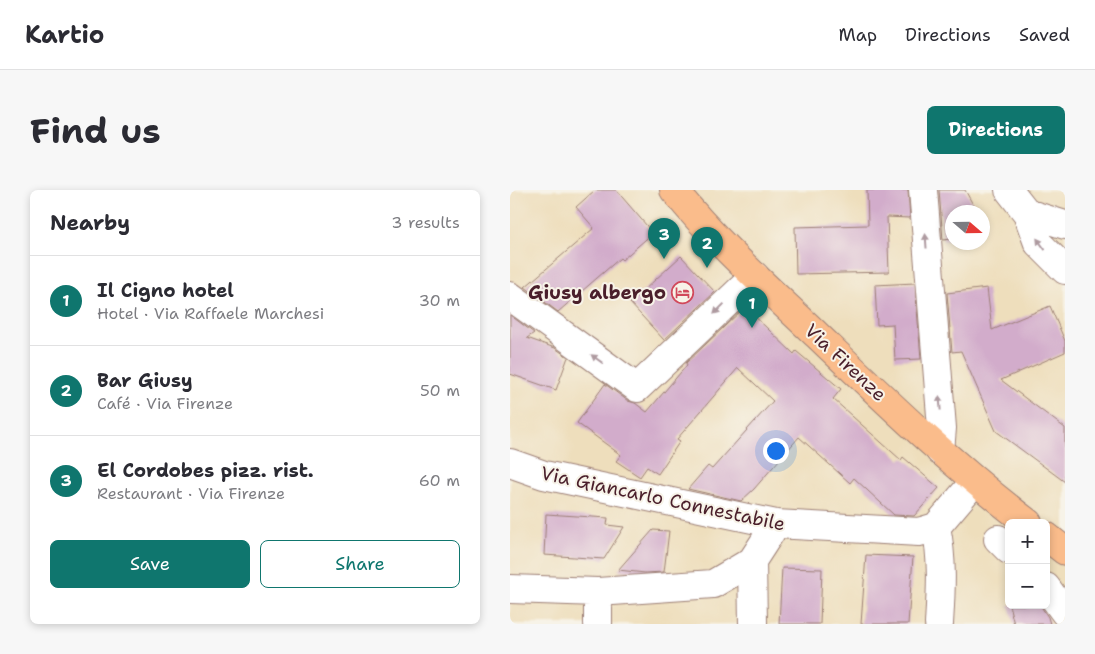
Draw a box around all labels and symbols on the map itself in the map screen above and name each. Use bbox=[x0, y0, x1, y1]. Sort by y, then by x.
north arrow bbox=[945, 205, 990, 250]
pin: 3 bbox=[648, 218, 680, 259]
pin: 2 bbox=[691, 227, 723, 268]
one-way arrow bbox=[922, 232, 930, 248]
one-way arrow bbox=[1036, 238, 1046, 251]
place label: Giusy albergo bbox=[528, 280, 666, 305]
hotel icon: Giusy albergo bbox=[670, 280, 694, 304]
pin: 1 bbox=[736, 287, 768, 328]
one-way arrow bbox=[714, 303, 726, 315]
street label: Via Firenze bbox=[799, 318, 892, 407]
one-way arrow bbox=[590, 354, 604, 364]
one-way arrow bbox=[936, 394, 944, 410]
your location bbox=[763, 438, 789, 464]
street label: Via Giancarlo Connestabile bbox=[538, 460, 787, 537]

